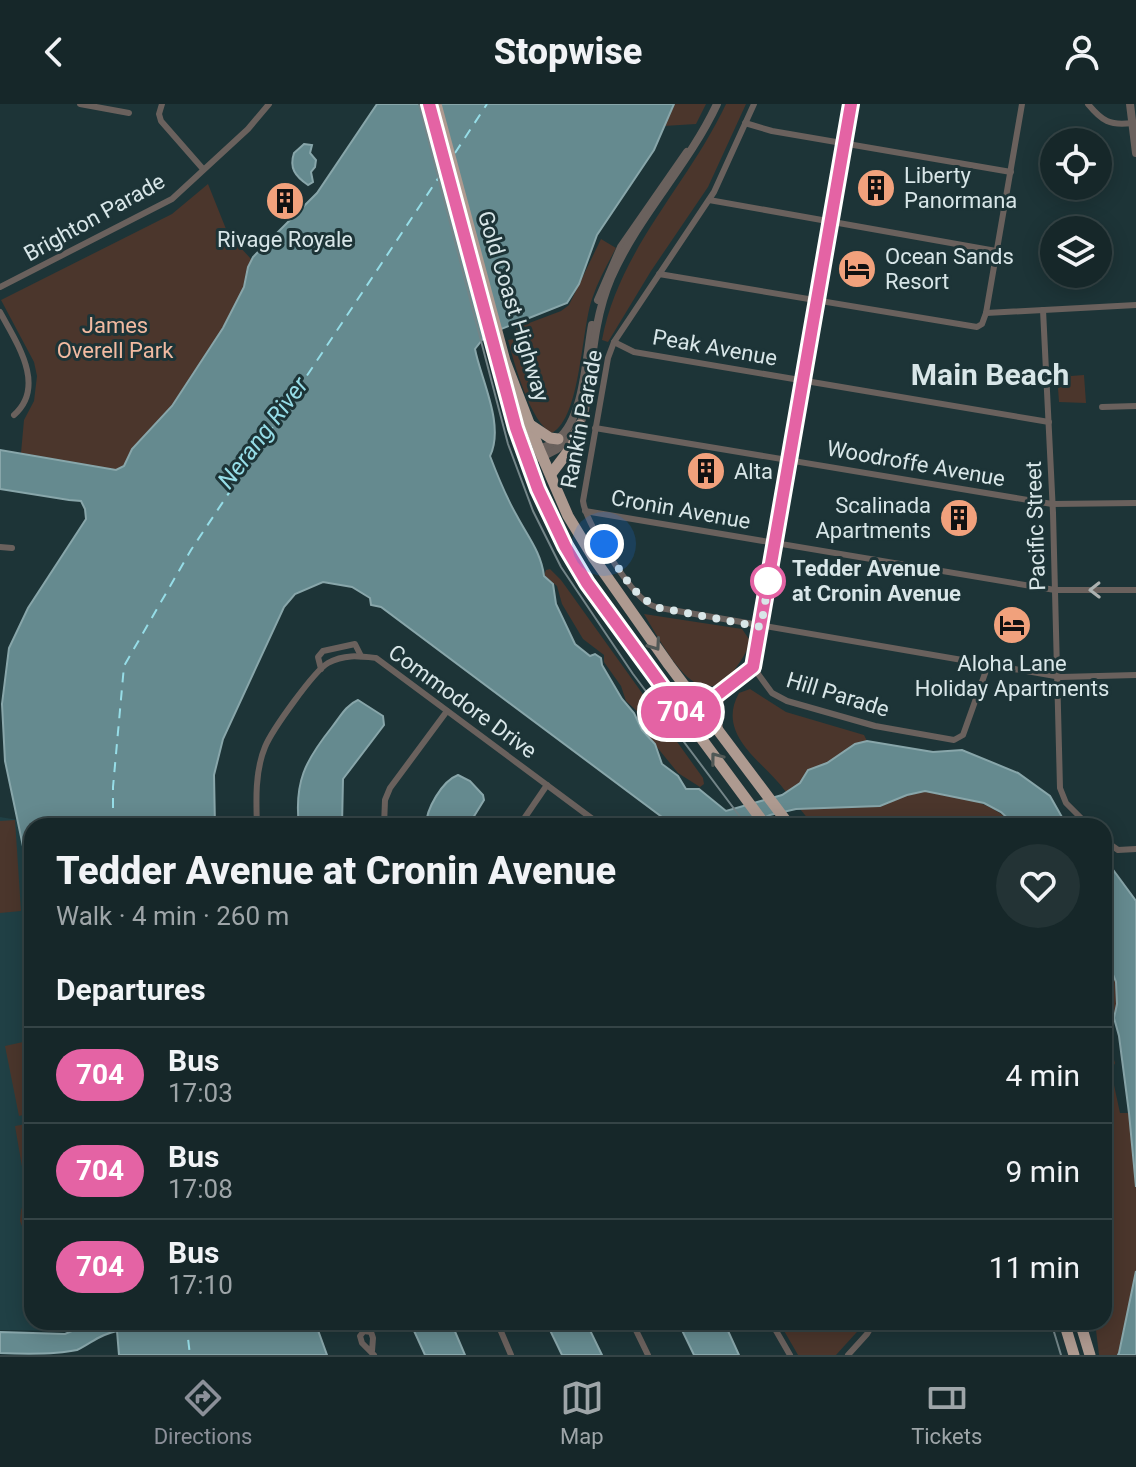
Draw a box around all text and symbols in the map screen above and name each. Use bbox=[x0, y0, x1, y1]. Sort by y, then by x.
icon: back bbox=[32, 30, 76, 74]
icon: person bbox=[1060, 30, 1104, 74]
text: Stopwise bbox=[494, 31, 642, 73]
map controls bbox=[1040, 128, 1112, 288]
button: locate bbox=[1040, 128, 1112, 200]
place label: Liberty Panormana bbox=[904, 163, 1017, 213]
building icon: Liberty Panormana bbox=[855, 167, 897, 209]
street label: Brighton Parade bbox=[20, 168, 169, 266]
building icon: Rivage Royale bbox=[264, 180, 306, 222]
street label: Gold Coast Highway bbox=[473, 208, 555, 405]
button: layers bbox=[1040, 216, 1112, 288]
place label: Rivage Royale bbox=[217, 227, 353, 252]
place label: Ocean Sands Resort bbox=[885, 244, 1014, 294]
hotel icon: Ocean Sands Resort bbox=[836, 248, 878, 290]
park label: James Overell Park bbox=[57, 313, 174, 363]
street label: Peak Avenue bbox=[651, 324, 779, 371]
street label: Rankin Parade bbox=[556, 348, 607, 490]
district label: Main Beach bbox=[911, 357, 1069, 392]
water label: Nerang River bbox=[212, 371, 315, 494]
street label: Woodroffe Avenue bbox=[825, 436, 1007, 491]
building icon: Alta bbox=[685, 450, 727, 492]
place label: Alta bbox=[734, 459, 773, 484]
street label: Pacific Street bbox=[1021, 461, 1050, 591]
street label: Cronin Avenue bbox=[609, 485, 753, 534]
place label: Scalinada Apartments bbox=[815, 493, 931, 543]
building icon: Scalinada Apartments bbox=[938, 497, 980, 539]
your location bbox=[584, 524, 624, 564]
place label: Tedder Avenue at Cronin Avenue bbox=[792, 556, 961, 606]
marker: Tedder Avenue at Cronin Avenue bbox=[751, 564, 785, 598]
one-way arrow bbox=[1088, 582, 1101, 599]
hotel icon: Aloha Lane Holiday Apartments bbox=[991, 604, 1033, 646]
one-way arrow bbox=[645, 637, 660, 651]
street label: Commodore Drive bbox=[384, 639, 542, 763]
place label: Aloha Lane Holiday Apartments bbox=[915, 651, 1109, 701]
street label: Hill Parade bbox=[784, 667, 892, 722]
line badge: 704 bbox=[635, 686, 727, 738]
text: 704 bbox=[657, 695, 705, 728]
one-way arrow bbox=[711, 752, 725, 767]
button: heart bbox=[996, 844, 1080, 928]
text: Tedder Avenue at Cronin Avenue bbox=[56, 849, 616, 893]
text: Walk · 4 min · 260 m bbox=[56, 901, 289, 931]
text: Departures bbox=[56, 972, 206, 1007]
text: Bus bbox=[168, 1043, 219, 1078]
text: 704 bbox=[76, 1058, 124, 1091]
text: 4 min bbox=[1006, 1058, 1080, 1093]
text: 17:03 bbox=[168, 1078, 233, 1108]
text: Bus bbox=[168, 1139, 219, 1174]
text: 704 bbox=[76, 1154, 124, 1187]
text: 9 min bbox=[1006, 1154, 1080, 1189]
text: 17:08 bbox=[168, 1174, 233, 1204]
text: Bus bbox=[168, 1235, 219, 1270]
text: 704 bbox=[76, 1250, 124, 1283]
text: 11 min bbox=[989, 1250, 1080, 1285]
text: 17:10 bbox=[168, 1270, 233, 1300]
tab: Directions bbox=[154, 1376, 252, 1449]
tab: Map bbox=[560, 1376, 604, 1449]
tab: Tickets bbox=[911, 1376, 982, 1449]

